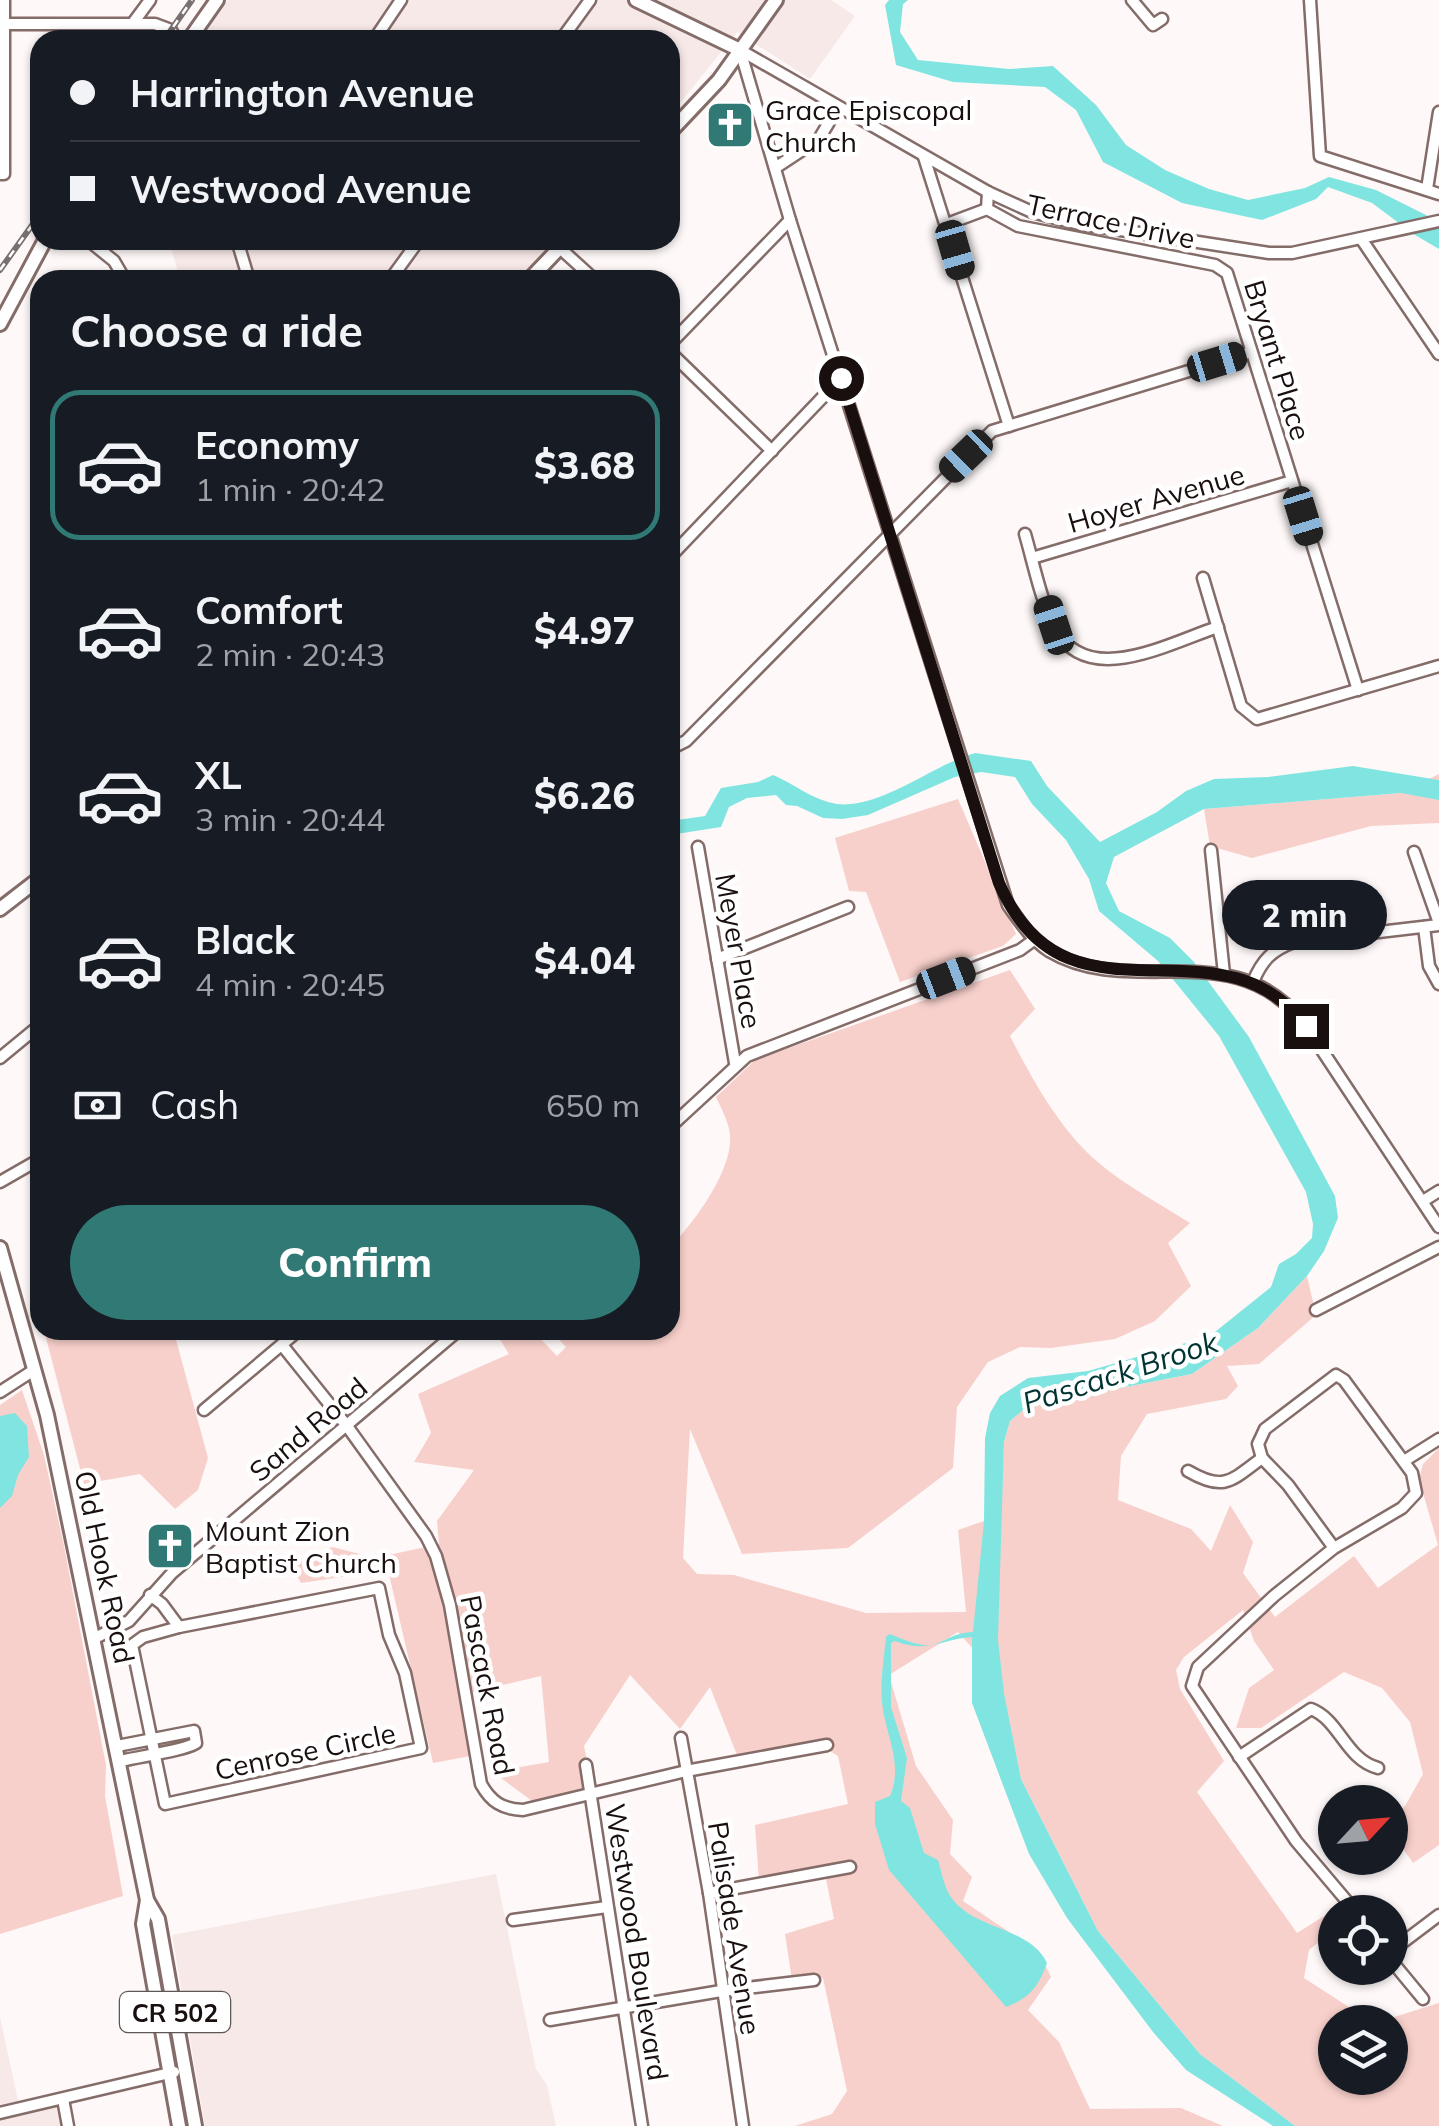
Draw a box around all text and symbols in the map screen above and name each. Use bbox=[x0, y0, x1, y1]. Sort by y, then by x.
text: Harrington Avenue bbox=[130, 69, 474, 117]
place label: Grace Episcopal Church bbox=[765, 92, 972, 159]
church icon: Grace Episcopal Church bbox=[704, 99, 756, 151]
text: Westwood Avenue bbox=[130, 165, 472, 213]
street label: Terrace Drive bbox=[1024, 186, 1198, 256]
car bbox=[932, 217, 978, 283]
street label: Bryant Place bbox=[1237, 276, 1319, 444]
text: Choose a ride bbox=[70, 302, 363, 358]
car bbox=[1184, 339, 1250, 385]
route start bbox=[819, 356, 864, 401]
icon: car bbox=[75, 420, 165, 510]
text: Economy bbox=[195, 421, 359, 469]
car bbox=[934, 424, 998, 488]
text: $3.68 bbox=[534, 441, 635, 489]
street label: Hoyer Avenue bbox=[1064, 456, 1248, 540]
text: 1 min · 20:42 bbox=[195, 469, 385, 509]
car bbox=[1280, 483, 1326, 549]
icon: car bbox=[75, 585, 165, 675]
text: Comfort bbox=[195, 586, 343, 634]
car bbox=[1030, 592, 1078, 658]
text: $4.97 bbox=[534, 606, 635, 654]
text: 2 min · 20:43 bbox=[195, 634, 385, 674]
icon: car bbox=[75, 750, 165, 840]
text: XL bbox=[195, 751, 242, 799]
text: $6.26 bbox=[534, 771, 635, 819]
text: 3 min · 20:44 bbox=[195, 799, 385, 839]
street label: Meyer Place bbox=[708, 871, 770, 1031]
callout: 2 min bbox=[1224, 881, 1388, 951]
text: 2 min bbox=[1262, 895, 1347, 935]
icon: car bbox=[75, 915, 165, 1005]
text: Black bbox=[195, 916, 295, 964]
text: $4.04 bbox=[534, 936, 635, 984]
car bbox=[913, 953, 979, 1003]
text: 4 min · 20:45 bbox=[195, 964, 385, 1004]
route end bbox=[1284, 1004, 1329, 1049]
icon: cash bbox=[70, 1078, 125, 1133]
text: Cash bbox=[150, 1081, 239, 1129]
text: 650 m bbox=[546, 1085, 640, 1125]
button: Confirm bbox=[70, 1205, 640, 1320]
water label: Pascack Brook bbox=[1017, 1322, 1224, 1421]
street label: Sand Road bbox=[242, 1370, 374, 1488]
street label: Old Hook Road bbox=[67, 1467, 143, 1667]
place label: Mount Zion Baptist Church bbox=[205, 1513, 397, 1580]
church icon: Mount Zion Baptist Church bbox=[144, 1520, 196, 1572]
street label: Pascack Road bbox=[453, 1592, 523, 1778]
street label: Cenrose Circle bbox=[211, 1715, 399, 1787]
north arrow bbox=[1318, 1785, 1408, 1875]
map controls bbox=[1318, 1785, 1408, 2095]
street label: Westwood Boulevard bbox=[598, 1801, 676, 2083]
street label: Palisade Avenue bbox=[701, 1819, 769, 2037]
button: locate bbox=[1318, 1895, 1408, 1985]
road number: CR 502 bbox=[120, 1992, 230, 2032]
button: layers bbox=[1318, 2005, 1408, 2095]

